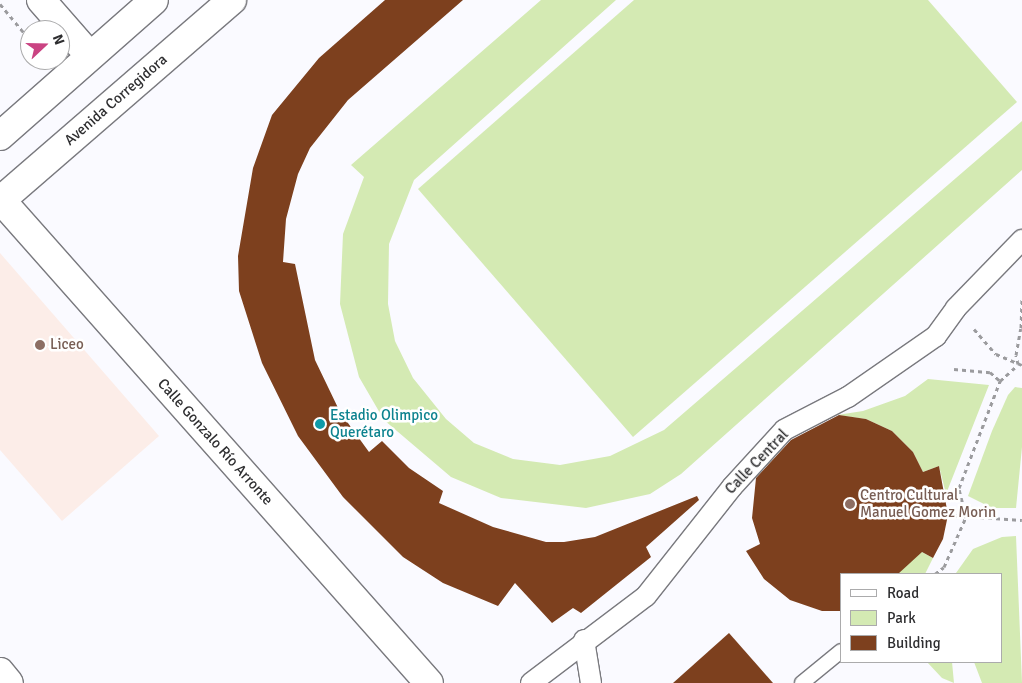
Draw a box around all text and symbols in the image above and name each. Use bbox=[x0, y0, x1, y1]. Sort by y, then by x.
north arrow bbox=[20, 20, 70, 70]
text: N bbox=[49, 32, 68, 47]
street label: Avenida Corregidora bbox=[61, 51, 171, 149]
place label: Liceo bbox=[50, 336, 84, 354]
marker: Liceo bbox=[34, 339, 46, 351]
street label: Calle Gonzalo Río Arronte bbox=[153, 375, 277, 509]
place label: Estadio Olimpico Querétaro bbox=[330, 406, 438, 441]
marker: Estadio Olimpico Querétaro bbox=[314, 418, 326, 430]
street label: Calle Central bbox=[722, 426, 792, 498]
place label: Centro Cultural Manuel Gomez Morin bbox=[860, 486, 996, 521]
marker: Centro Cultural Manuel Gomez Morin bbox=[844, 498, 856, 510]
legend bbox=[840, 573, 1002, 663]
text: Road bbox=[887, 584, 919, 602]
text: Park bbox=[887, 609, 916, 627]
text: Building bbox=[887, 634, 941, 652]

